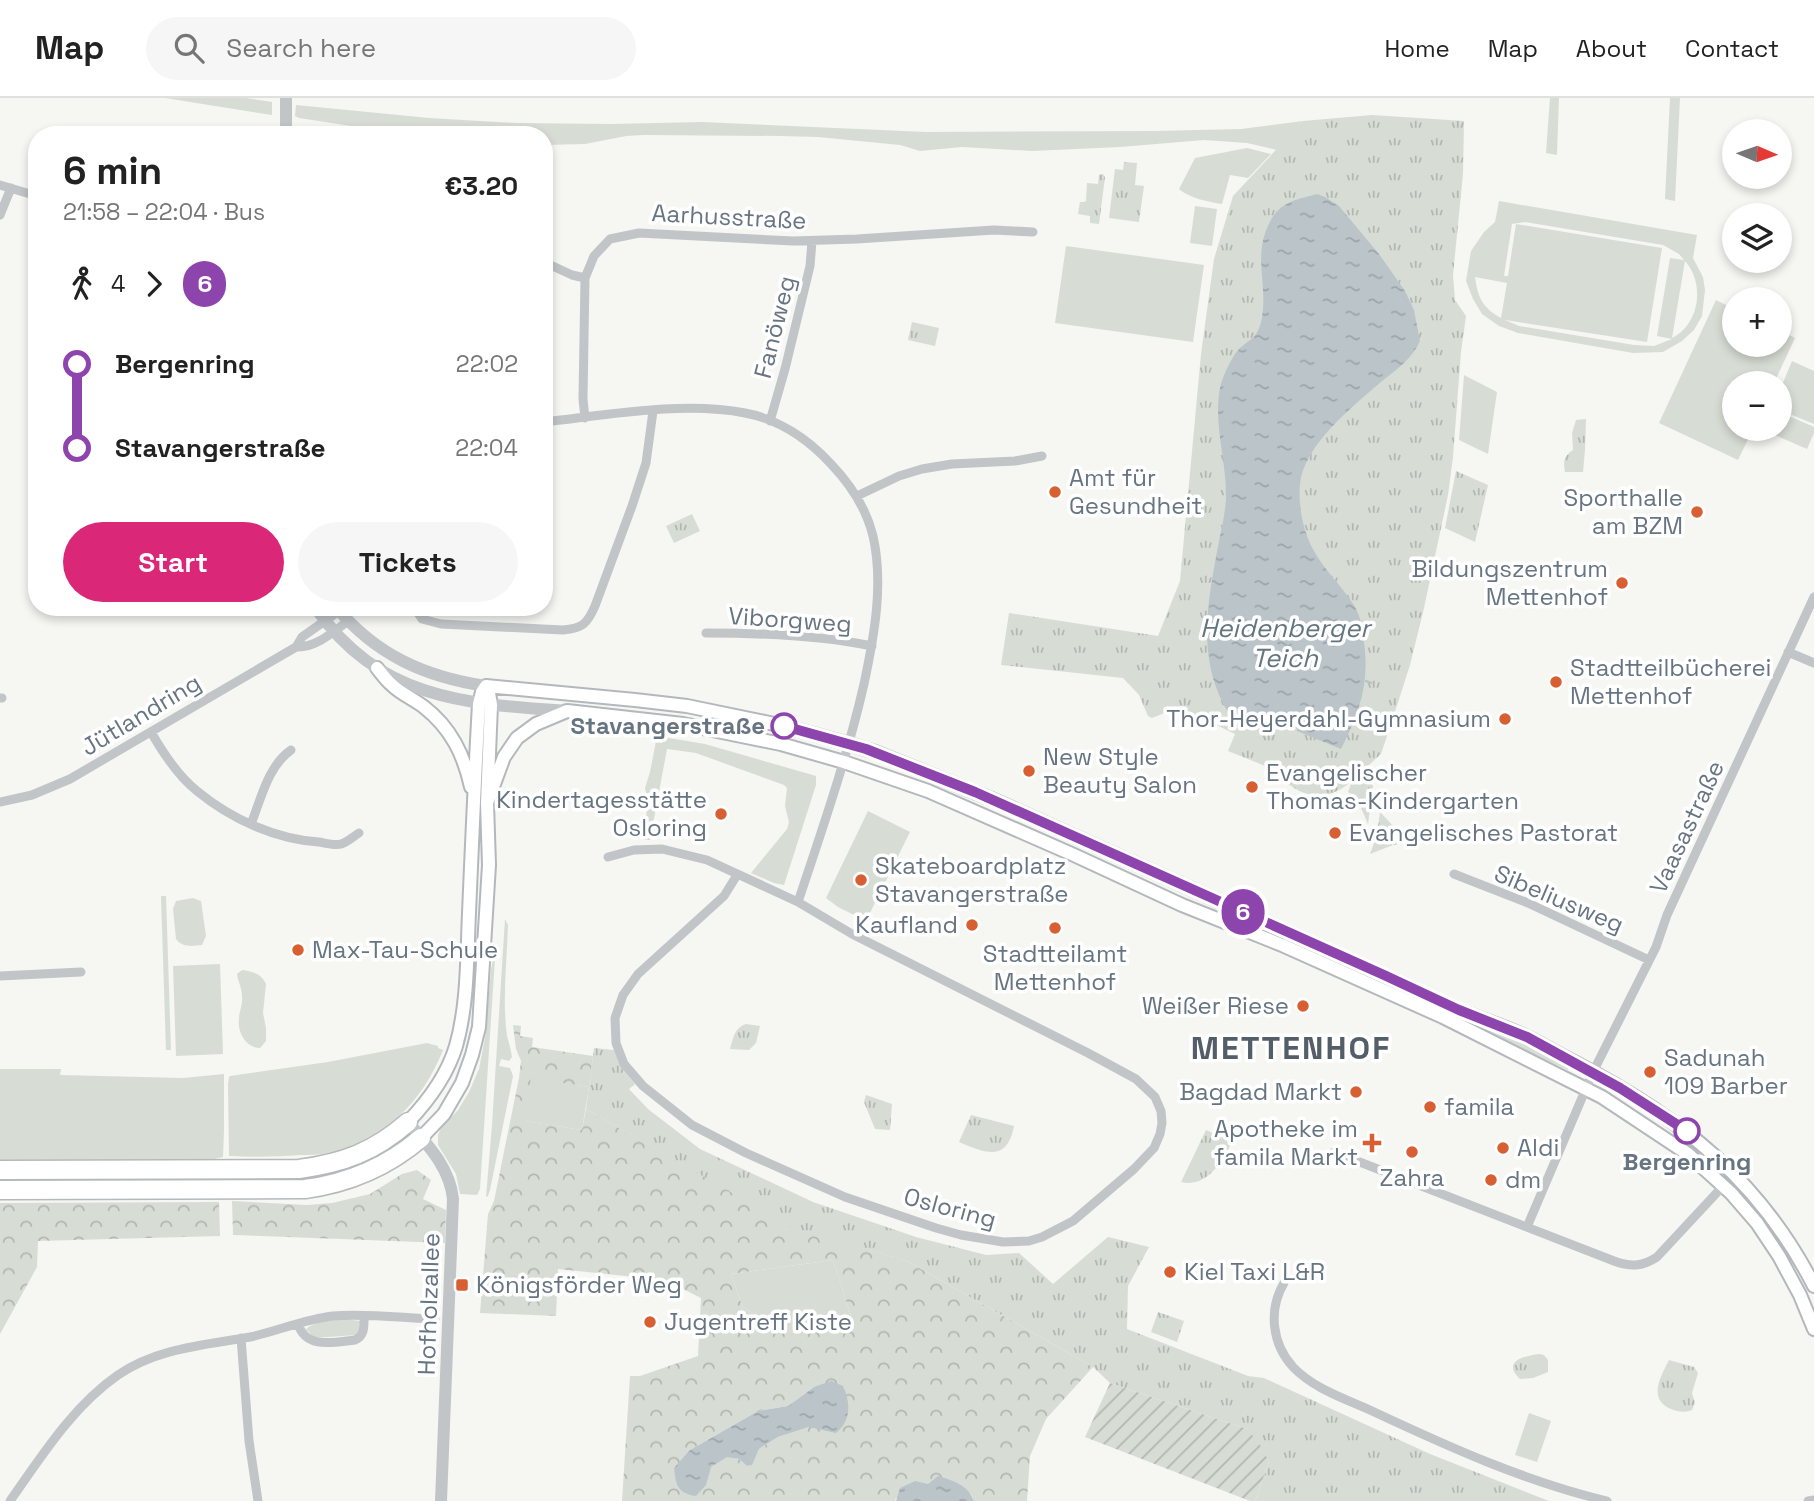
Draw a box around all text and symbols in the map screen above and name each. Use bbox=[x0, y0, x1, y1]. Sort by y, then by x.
search box bbox=[146, 17, 636, 80]
text: Map bbox=[35, 27, 104, 69]
icon: search bbox=[170, 29, 208, 67]
text: Search here bbox=[226, 31, 376, 65]
text: Home bbox=[1384, 33, 1450, 64]
text: Map bbox=[1488, 33, 1538, 64]
text: About bbox=[1576, 33, 1647, 64]
text: Contact bbox=[1685, 33, 1779, 64]
north arrow bbox=[1722, 119, 1792, 189]
map controls bbox=[1722, 119, 1792, 441]
text: 6 min bbox=[63, 147, 162, 195]
text: €3.20 bbox=[445, 169, 518, 203]
text: 21:58 – 22:04 · Bus bbox=[63, 197, 265, 227]
street label: Aarhusstraße bbox=[651, 197, 807, 236]
button: layers bbox=[1722, 203, 1792, 273]
icon: walk bbox=[63, 265, 101, 303]
icon: forward bbox=[135, 265, 173, 303]
text: 6 bbox=[197, 268, 212, 299]
text: 4 bbox=[111, 269, 125, 299]
street label: Fanöweg bbox=[747, 272, 802, 381]
button: + bbox=[1722, 287, 1792, 357]
text: Bergenring bbox=[115, 347, 255, 381]
text: 22:02 bbox=[456, 349, 518, 379]
button: − bbox=[1722, 371, 1792, 441]
text: Stavangerstraße bbox=[115, 431, 326, 465]
text: 22:04 bbox=[455, 433, 518, 463]
place label: Amt für Gesundheit bbox=[1069, 462, 1202, 521]
place label: Sporthalle am BZM bbox=[1563, 482, 1683, 541]
marker: Amt für Gesundheit bbox=[1047, 484, 1063, 500]
marker: Sporthalle am BZM bbox=[1689, 504, 1705, 520]
button: Start bbox=[63, 522, 284, 602]
button: Tickets bbox=[298, 522, 518, 602]
place label: Bildungszentrum Mettenhof bbox=[1411, 553, 1608, 612]
marker: Bildungszentrum Mettenhof bbox=[1614, 575, 1630, 591]
street label: Viborgweg bbox=[727, 600, 853, 639]
water label: Heidenberger Teich bbox=[1200, 611, 1373, 675]
place label: Stadtteilbücherei Mettenhof bbox=[1570, 652, 1771, 711]
street label: Jütlandring bbox=[75, 667, 206, 762]
marker: Stadtteilbücherei Mettenhof bbox=[1548, 674, 1564, 690]
place label: Thor-Heyerdahl-Gymnasium bbox=[1166, 703, 1491, 734]
place label: Stavangerstraße bbox=[571, 710, 765, 741]
marker: Thor-Heyerdahl-Gymnasium bbox=[1497, 711, 1513, 727]
marker: Stavangerstraße bbox=[771, 713, 797, 739]
place label: New Style Beauty Salon bbox=[1043, 741, 1197, 800]
street label: Vaasastraße bbox=[1642, 755, 1731, 898]
place label: Evangelischer Thomas-Kindergarten bbox=[1266, 757, 1519, 816]
marker: New Style Beauty Salon bbox=[1021, 763, 1037, 779]
marker: Evangelischer Thomas-Kindergarten bbox=[1244, 779, 1260, 795]
place label: Kindertagesstätte Osloring bbox=[496, 784, 707, 843]
marker: Kindertagesstätte Osloring bbox=[713, 806, 729, 822]
place label: Evangelisches Pastorat bbox=[1349, 817, 1618, 848]
marker: Evangelisches Pastorat bbox=[1327, 825, 1343, 841]
place label: Skateboardplatz Stavangerstraße bbox=[875, 850, 1068, 909]
street label: Sibeliusweg bbox=[1490, 857, 1629, 940]
marker: Skateboardplatz Stavangerstraße bbox=[853, 872, 869, 888]
line badge: 6 bbox=[1220, 889, 1266, 935]
text: 6 bbox=[1236, 896, 1250, 927]
place label: Kaufland bbox=[855, 909, 958, 940]
marker: Kaufland bbox=[964, 917, 980, 933]
marker: Stadtteilamt Mettenhof bbox=[1047, 920, 1063, 936]
place label: Max-Tau-Schule bbox=[312, 934, 498, 965]
place label: Stadtteilamt Mettenhof bbox=[983, 938, 1127, 997]
marker: Max-Tau-Schule bbox=[290, 942, 306, 958]
place label: Weißer Riese bbox=[1142, 990, 1289, 1021]
marker: Weißer Riese bbox=[1295, 998, 1311, 1014]
district label: METTENHOF bbox=[1191, 1028, 1391, 1068]
place label: Sadunah 109 Barber bbox=[1664, 1042, 1788, 1101]
marker: Sadunah 109 Barber bbox=[1642, 1064, 1658, 1080]
place label: Bagdad Markt bbox=[1179, 1076, 1342, 1107]
marker: Bagdad Markt bbox=[1348, 1084, 1364, 1100]
place label: famila bbox=[1444, 1091, 1515, 1122]
marker: famila bbox=[1422, 1099, 1438, 1115]
place label: Apotheke im famila Markt bbox=[1214, 1113, 1358, 1172]
marker: Bergenring bbox=[1674, 1118, 1700, 1144]
place label: Aldi bbox=[1517, 1132, 1559, 1163]
marker: Apotheke im famila Markt bbox=[1364, 1135, 1380, 1151]
marker: Aldi bbox=[1495, 1140, 1511, 1156]
marker: Zahra bbox=[1404, 1144, 1420, 1160]
place label: Bergenring bbox=[1623, 1146, 1751, 1177]
place label: Zahra bbox=[1380, 1162, 1445, 1193]
place label: dm bbox=[1505, 1164, 1541, 1195]
marker: dm bbox=[1483, 1172, 1499, 1188]
street label: Osloring bbox=[900, 1180, 1000, 1235]
street label: Hofholzallee bbox=[411, 1232, 446, 1376]
place label: Kiel Taxi L&R bbox=[1184, 1256, 1325, 1287]
marker: Kiel Taxi L&R bbox=[1162, 1264, 1178, 1280]
place label: Königsförder Weg bbox=[476, 1269, 682, 1300]
marker: Königsförder Weg bbox=[454, 1277, 470, 1293]
place label: Jugentreff Kiste bbox=[664, 1306, 852, 1337]
marker: Jugentreff Kiste bbox=[642, 1314, 658, 1330]

